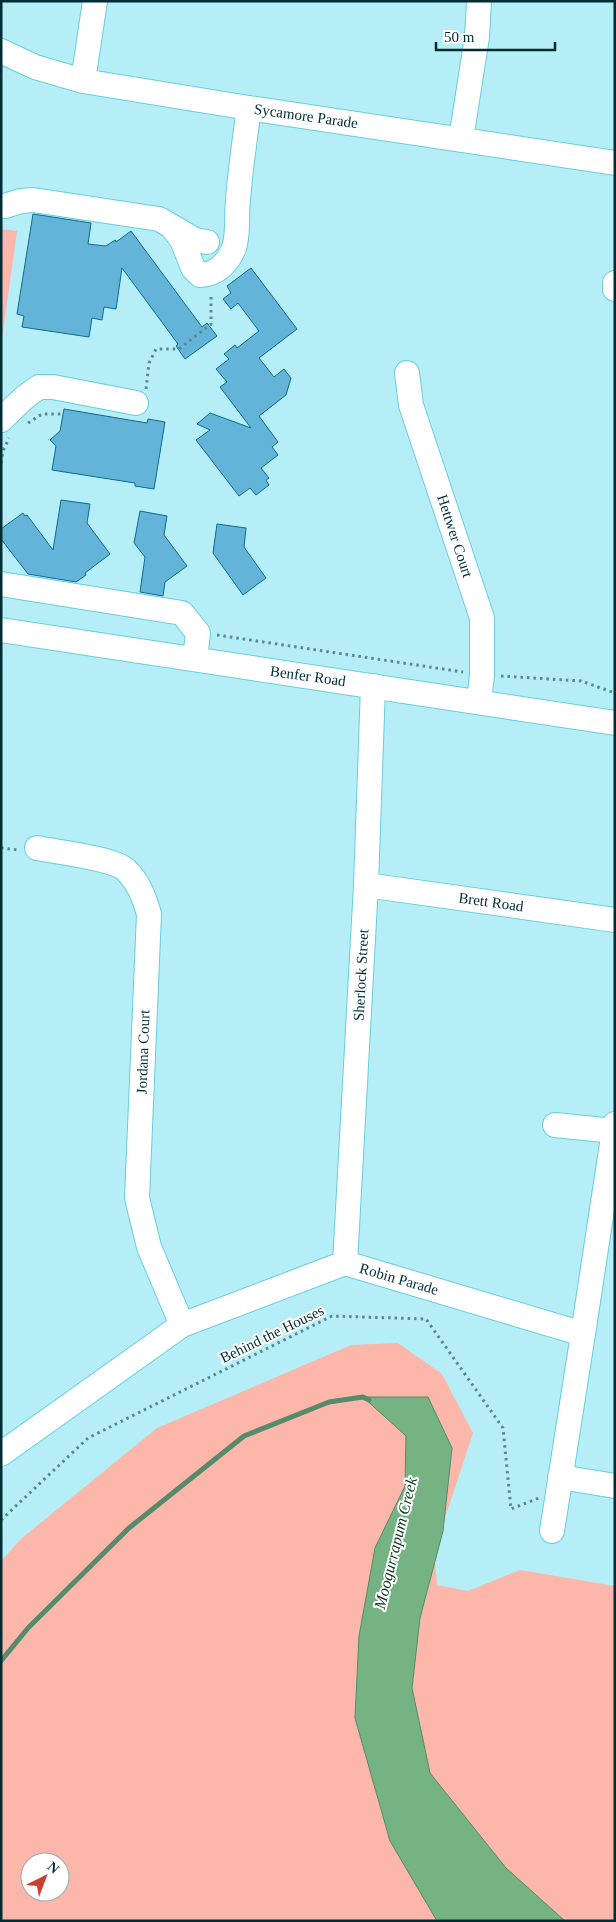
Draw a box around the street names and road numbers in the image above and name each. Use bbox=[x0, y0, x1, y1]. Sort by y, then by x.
street label: Sycamore Parade bbox=[253, 101, 359, 131]
street label: Hettwer Court bbox=[434, 493, 476, 580]
street label: Benfer Road bbox=[269, 663, 347, 689]
street label: Brett Road bbox=[458, 890, 525, 915]
street label: Sherlock Street bbox=[351, 928, 371, 1021]
street label: Jordana Court bbox=[134, 1009, 152, 1095]
street label: Robin Parade bbox=[358, 1260, 441, 1298]
street label: Behind the Houses bbox=[218, 1302, 327, 1366]

